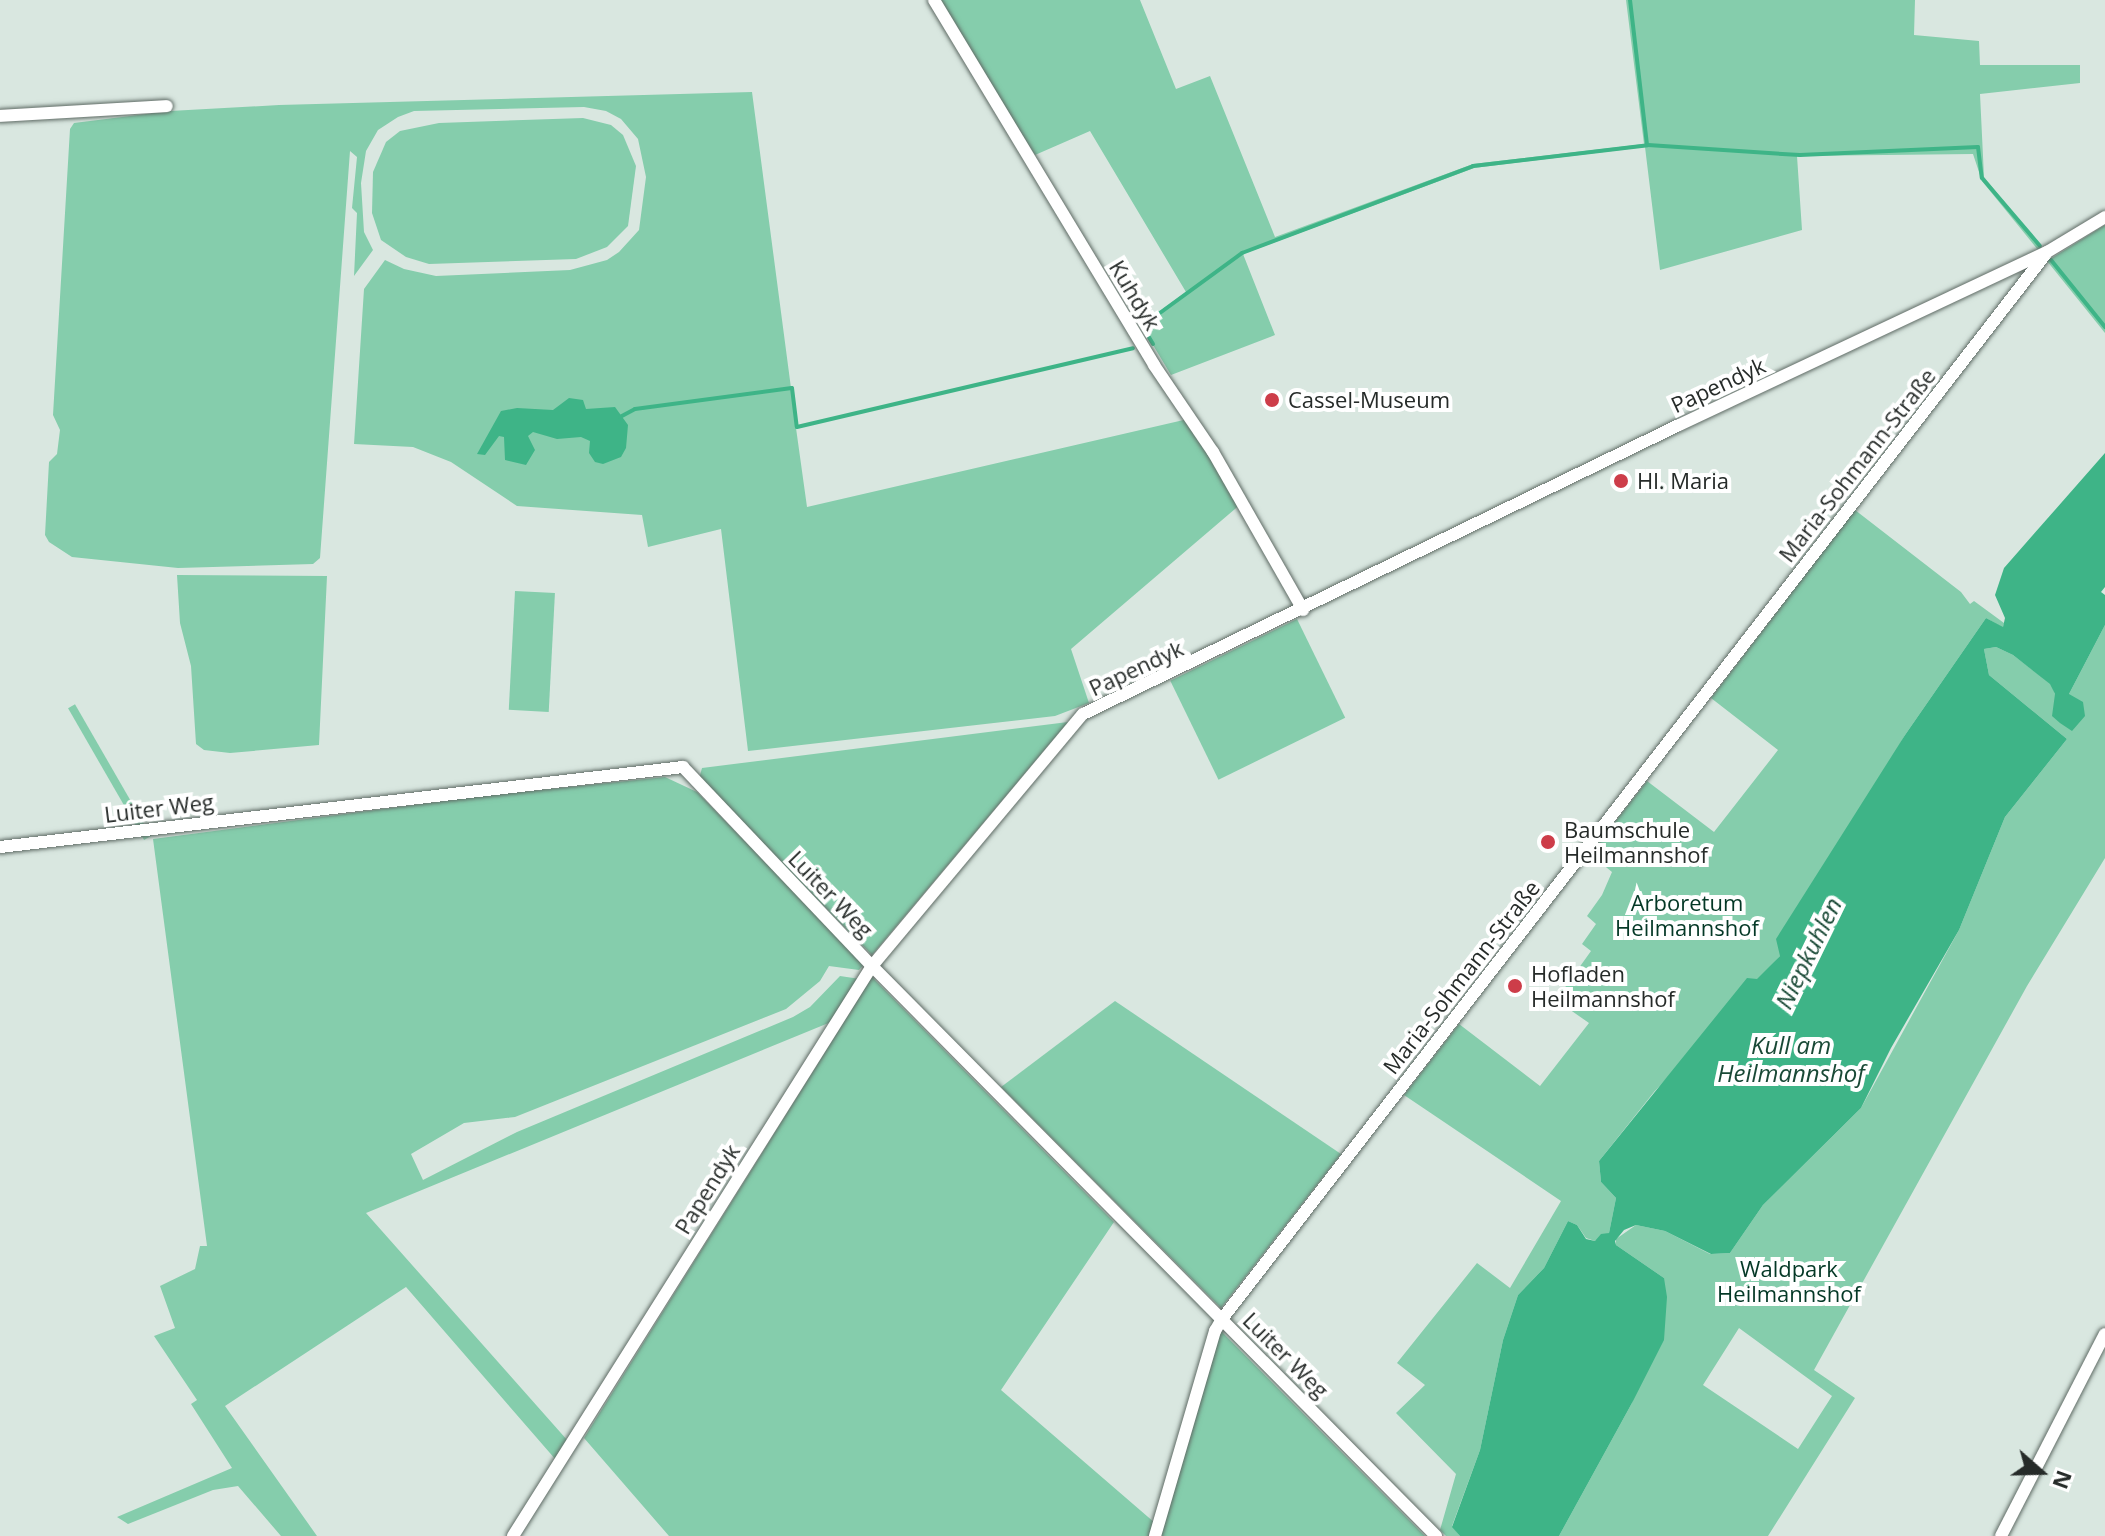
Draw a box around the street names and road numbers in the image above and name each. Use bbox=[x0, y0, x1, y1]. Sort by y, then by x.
street label: Kuhdyk bbox=[1104, 255, 1166, 335]
street label: Papendyk bbox=[1667, 352, 1769, 418]
street label: Maria-Sohmann-Straße bbox=[1773, 363, 1941, 567]
street label: Papendyk bbox=[1085, 635, 1187, 701]
street label: Luiter Weg bbox=[103, 788, 215, 828]
street label: Luiter Weg bbox=[783, 845, 879, 943]
street label: Maria-Sohmann-Straße bbox=[1377, 875, 1545, 1079]
street label: Papendyk bbox=[669, 1139, 745, 1239]
street label: Luiter Weg bbox=[1238, 1307, 1334, 1403]

